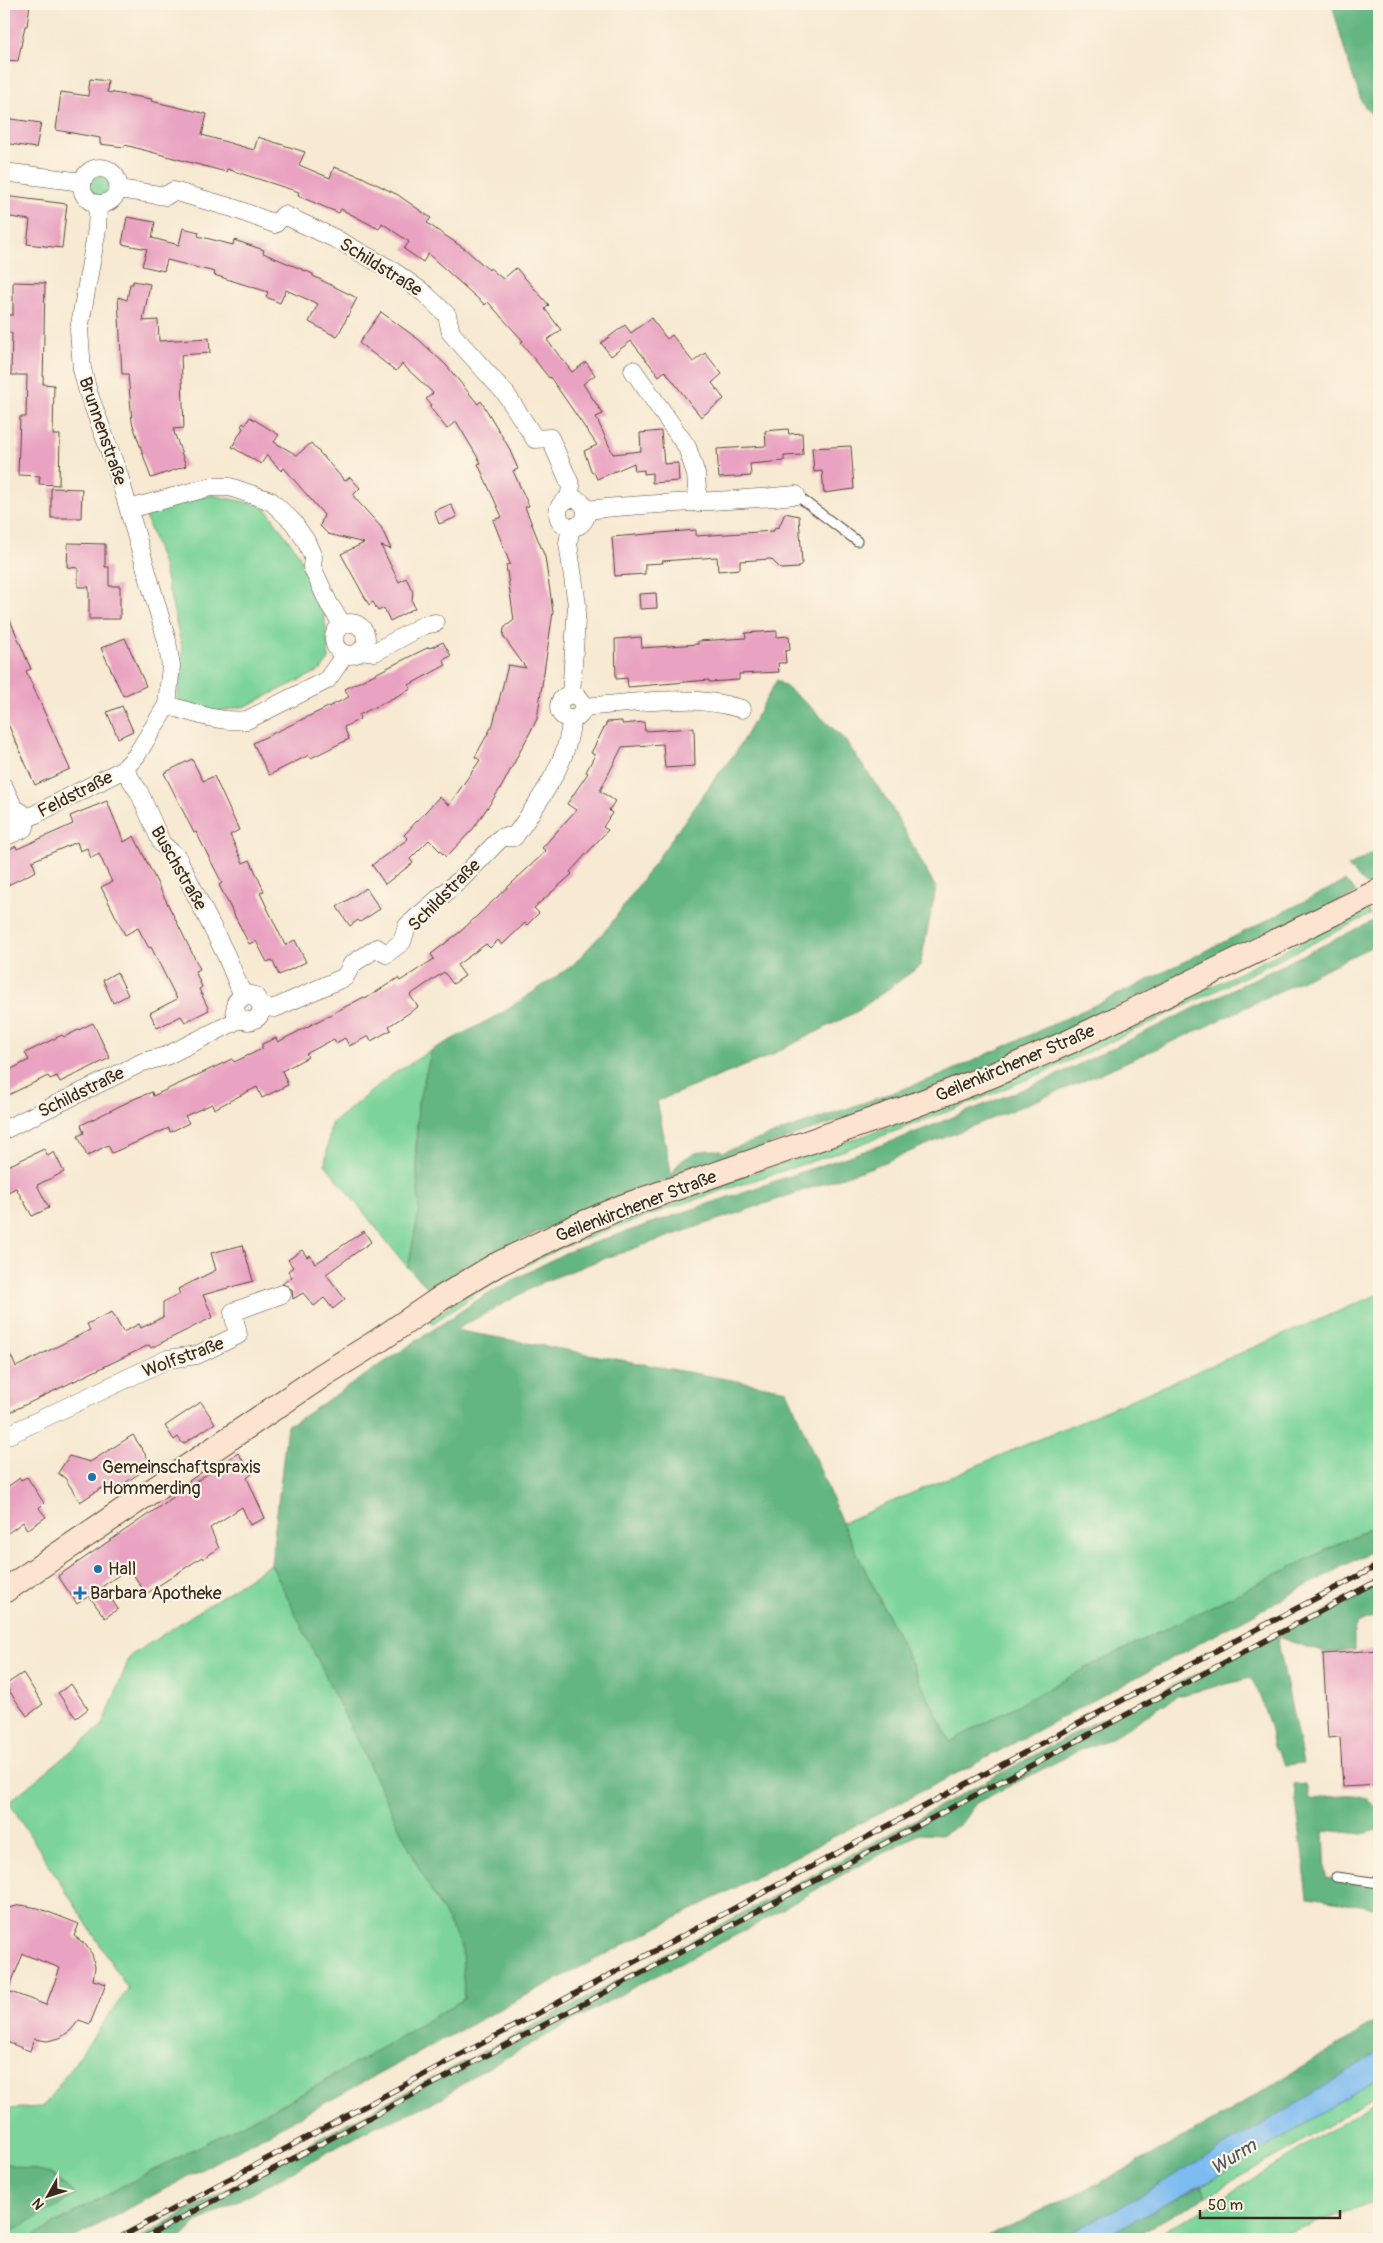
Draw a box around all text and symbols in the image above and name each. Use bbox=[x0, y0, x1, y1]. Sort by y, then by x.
street label: Schildstraße bbox=[335, 233, 427, 302]
street label: Brunnenstraße bbox=[73, 374, 132, 489]
street label: Feldstraße bbox=[34, 766, 117, 823]
street label: Buschstraße bbox=[145, 822, 212, 915]
street label: Schildstraße bbox=[403, 854, 486, 936]
street label: Geilenkirchener Straße bbox=[932, 1019, 1098, 1107]
street label: Schildstraße bbox=[34, 1062, 128, 1123]
street label: Geilenkirchener Straße bbox=[552, 1165, 720, 1248]
street label: Wolfstraße bbox=[139, 1332, 227, 1383]
place label: Gemeinschaftspraxis Hommerding bbox=[102, 1456, 261, 1500]
marker: Gemeinschaftspraxis Hommerding bbox=[86, 1471, 98, 1483]
place label: Hall bbox=[108, 1558, 136, 1581]
marker: Hall bbox=[92, 1563, 104, 1575]
place label: Barbara Apotheke bbox=[90, 1582, 222, 1605]
marker: Barbara Apotheke bbox=[74, 1587, 86, 1599]
water label: Wurm bbox=[1206, 2133, 1262, 2180]
north arrow bbox=[22, 2170, 72, 2220]
scale bar bbox=[1200, 2188, 1340, 2220]
text: N bbox=[29, 2195, 48, 2213]
text: 50 m bbox=[1208, 2196, 1243, 2215]

